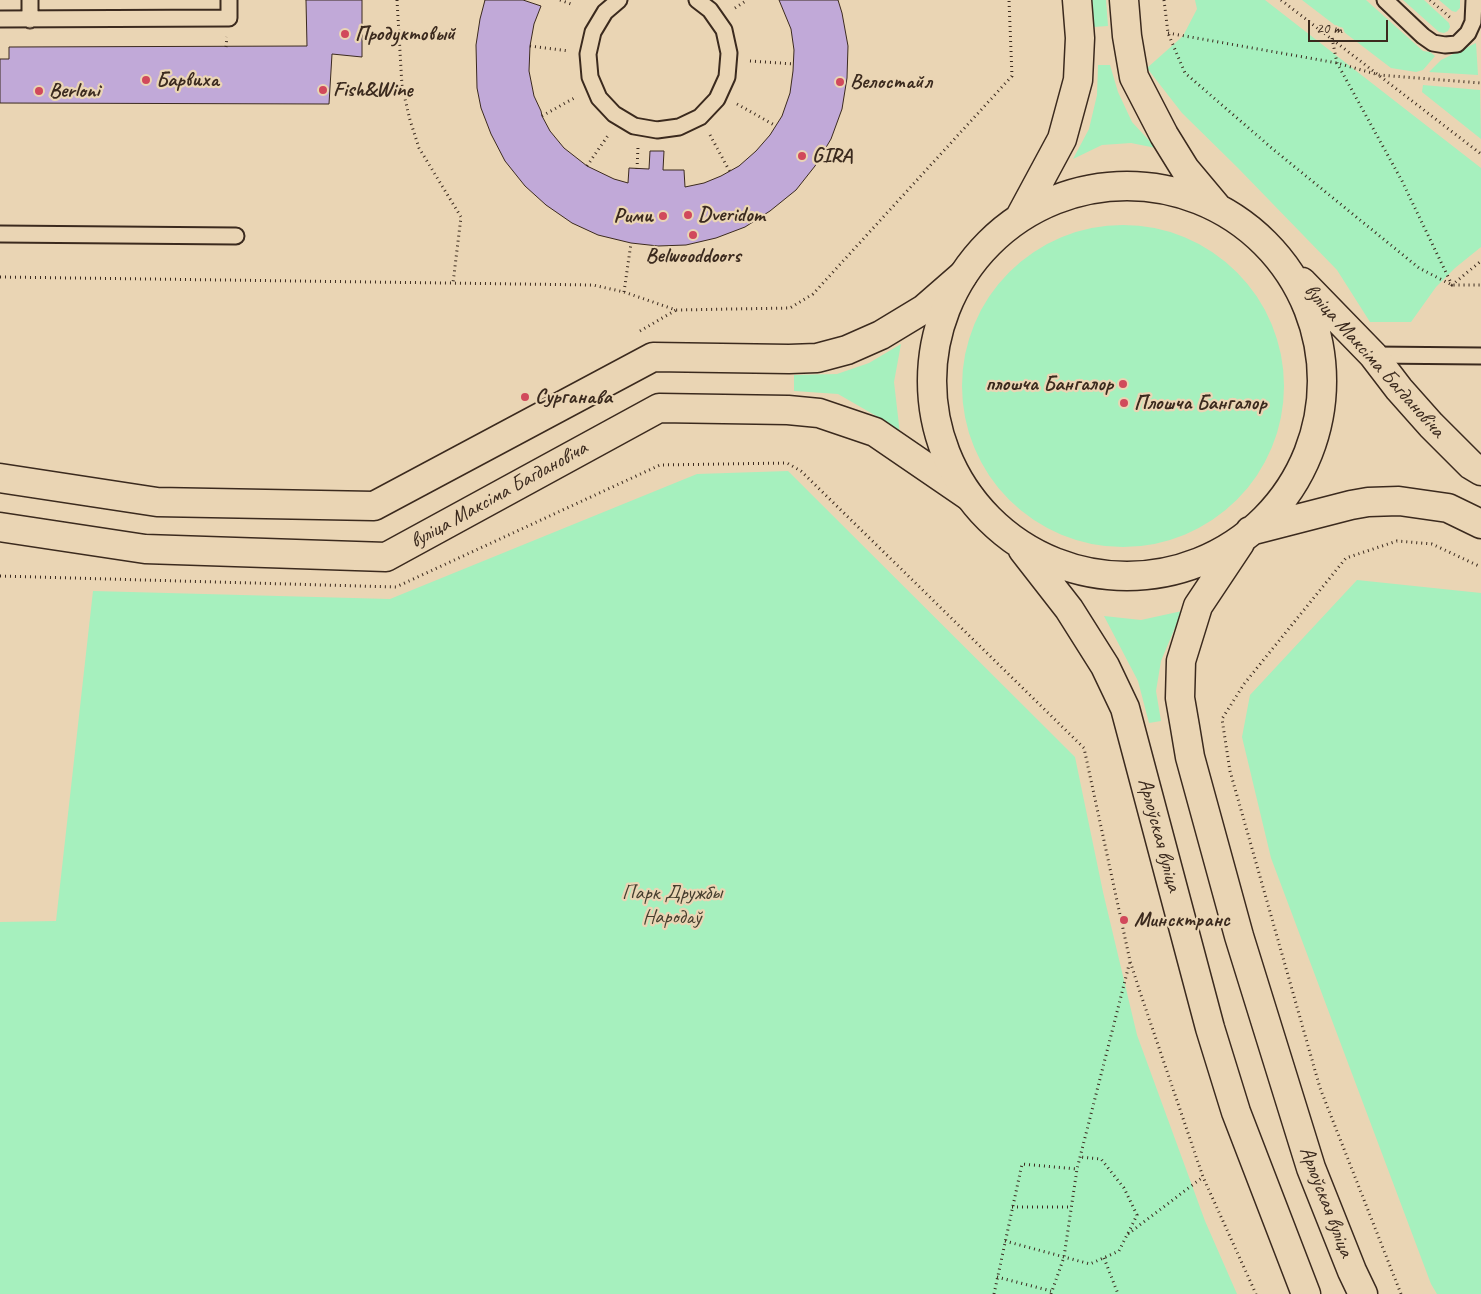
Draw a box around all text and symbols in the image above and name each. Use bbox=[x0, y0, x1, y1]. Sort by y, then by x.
scale bar bbox=[1311, 10, 1391, 42]
text: 20 m bbox=[1316, 19, 1342, 38]
place label: Продуктовый bbox=[355, 21, 455, 47]
marker: Продуктовый bbox=[339, 28, 351, 40]
place label: Барвиха bbox=[156, 67, 219, 93]
place label: Велостайл bbox=[850, 69, 932, 95]
marker: Барвиха bbox=[140, 74, 152, 86]
marker: Велостайл bbox=[834, 76, 846, 88]
place label: Fish&Wine bbox=[333, 77, 413, 103]
place label: Berloni bbox=[49, 78, 100, 104]
marker: Fish&Wine bbox=[317, 84, 329, 96]
marker: Berloni bbox=[33, 85, 45, 97]
place label: GIRA bbox=[812, 143, 852, 169]
marker: GIRA bbox=[796, 150, 808, 162]
place label: Dveridom bbox=[698, 202, 765, 228]
place label: Рими bbox=[614, 203, 653, 229]
marker: Dveridom bbox=[682, 209, 694, 221]
marker: Рими bbox=[657, 210, 669, 222]
marker: Belwooddoors bbox=[687, 229, 699, 241]
place label: Belwooddoors bbox=[645, 243, 741, 269]
street label: вуліца Максіма Багдановіча bbox=[1298, 279, 1450, 443]
place label: плошча Бангалор bbox=[985, 371, 1113, 397]
marker: плошча Бангалор bbox=[1117, 378, 1129, 390]
place label: Сурганава bbox=[535, 384, 612, 410]
place label: Плошча Бангалор bbox=[1134, 390, 1266, 416]
marker: Сурганава bbox=[519, 391, 531, 403]
marker: Плошча Бангалор bbox=[1118, 397, 1130, 409]
street label: вуліца Максіма Багдановіча bbox=[406, 436, 592, 554]
street label: Арлоўская вуліца bbox=[1132, 775, 1186, 895]
park label: Парк Дружбы Народаў bbox=[622, 880, 722, 930]
place label: Минсктранс bbox=[1134, 907, 1230, 933]
marker: Минсктранс bbox=[1118, 914, 1130, 926]
street label: Арлоўская вуліца bbox=[1293, 1143, 1359, 1261]

